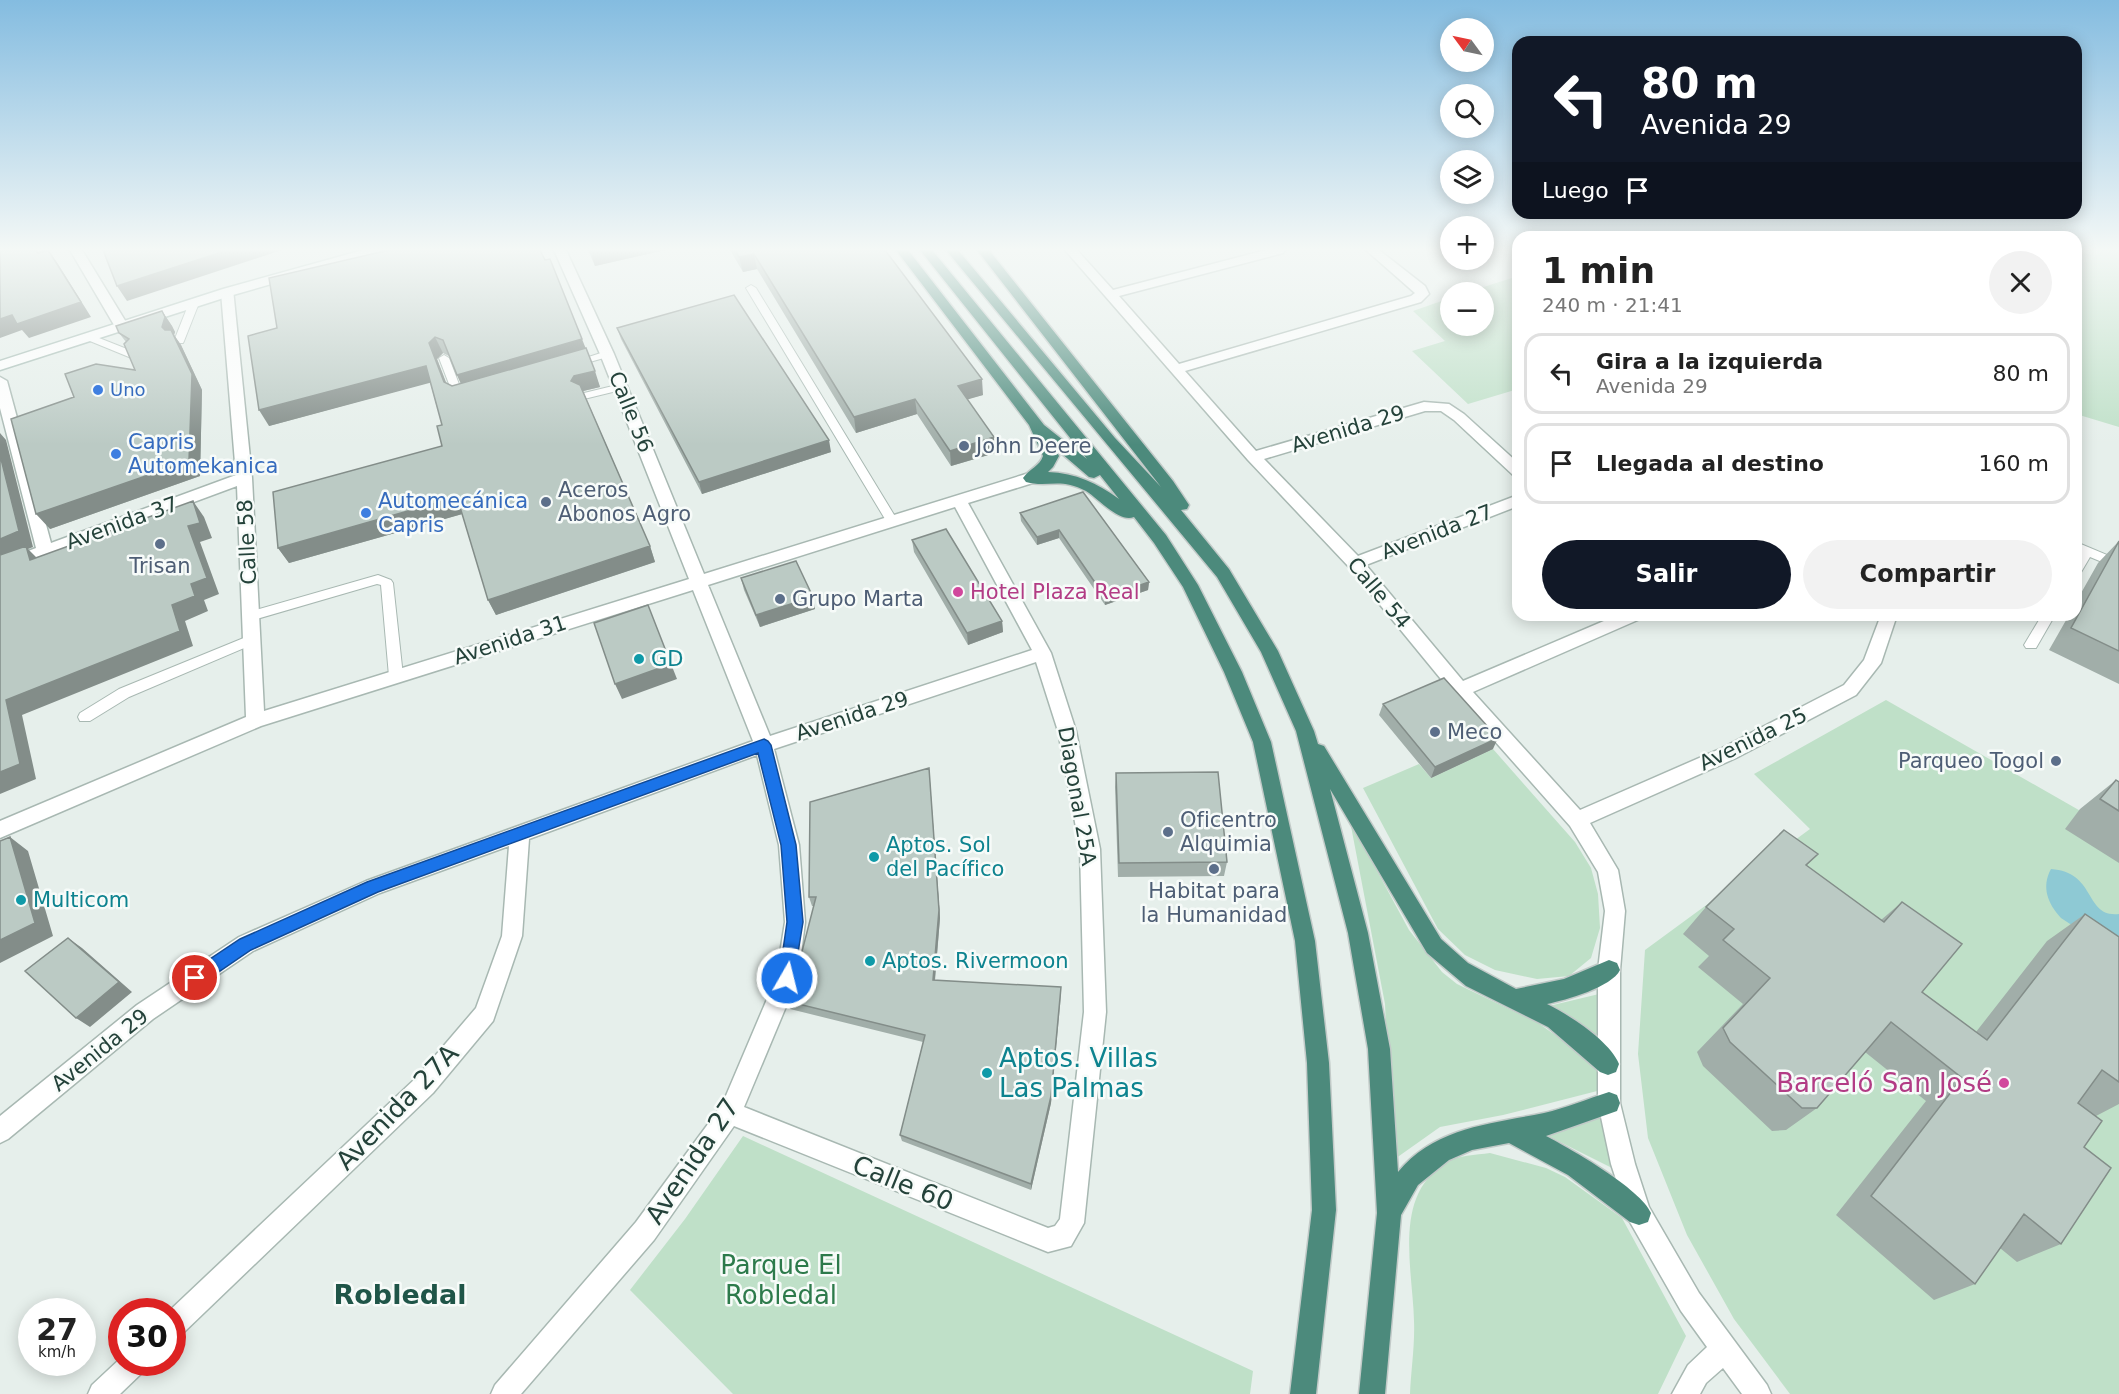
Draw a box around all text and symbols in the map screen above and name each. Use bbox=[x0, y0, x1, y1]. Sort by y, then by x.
north arrow bbox=[1440, 18, 1494, 72]
map controls bbox=[1440, 18, 1494, 336]
text: 80 m bbox=[1641, 59, 1758, 108]
icon: left bbox=[1542, 60, 1620, 138]
button: search bbox=[1440, 84, 1494, 138]
text: Avenida 29 bbox=[1641, 109, 1792, 140]
button: layers bbox=[1440, 150, 1494, 204]
icon: arrive bbox=[1621, 174, 1654, 207]
text: Luego bbox=[1542, 178, 1609, 203]
button: + bbox=[1440, 216, 1494, 270]
text: 1 min bbox=[1542, 250, 1655, 291]
button: close bbox=[1989, 251, 2052, 314]
button: − bbox=[1440, 282, 1494, 336]
text: 240 m · 21:41 bbox=[1542, 293, 1683, 317]
text: Gira a la izquierda bbox=[1596, 349, 1823, 374]
icon: left bbox=[1545, 357, 1578, 390]
text: 80 m bbox=[1993, 361, 2049, 386]
street label: Calle 56 bbox=[604, 368, 658, 456]
text: Avenida 29 bbox=[1596, 374, 1708, 398]
place label: Uno bbox=[110, 379, 146, 400]
marker: Uno bbox=[91, 383, 105, 397]
street label: Avenida 29 bbox=[1288, 400, 1408, 458]
place label: Capris Automekanica bbox=[128, 430, 278, 478]
place label: John Deere bbox=[974, 434, 1091, 458]
marker: John Deere bbox=[957, 439, 971, 453]
marker: Capris Automekanica bbox=[109, 447, 123, 461]
icon: arrive bbox=[1545, 447, 1578, 480]
text: Llegada al destino bbox=[1596, 451, 1824, 476]
text: 160 m bbox=[1979, 451, 2049, 476]
place label: Aceros Abonos Agro bbox=[558, 478, 691, 526]
place label: Automecánica Capris bbox=[378, 489, 528, 537]
street label: Avenida 37 bbox=[63, 492, 181, 554]
marker: Aceros Abonos Agro bbox=[539, 495, 553, 509]
street label: Calle 58 bbox=[233, 499, 261, 585]
street label: Avenida 27 bbox=[1378, 500, 1496, 564]
marker: Automecánica Capris bbox=[359, 506, 373, 520]
marker: Trisan bbox=[153, 537, 167, 551]
button: Salir bbox=[1542, 540, 1791, 609]
button: Compartir bbox=[1803, 540, 2052, 609]
street label: Calle 54 bbox=[1342, 553, 1416, 633]
place label: Trisan bbox=[128, 554, 191, 578]
place label: Hotel Plaza Real bbox=[970, 580, 1140, 604]
marker: Hotel Plaza Real bbox=[951, 585, 965, 599]
place label: Grupo Marta bbox=[792, 587, 924, 611]
marker: Grupo Marta bbox=[773, 592, 787, 606]
street label: Avenida 31 bbox=[451, 610, 569, 670]
place label: GD bbox=[651, 647, 683, 671]
marker: GD bbox=[632, 652, 646, 666]
street label: Avenida 29 bbox=[793, 686, 911, 746]
street label: Avenida 25 bbox=[1695, 703, 1811, 775]
place label: Meco bbox=[1447, 720, 1502, 744]
street label: Diagonal 25A bbox=[1053, 725, 1101, 868]
marker: Meco bbox=[1428, 725, 1442, 739]
place label: Parqueo Togol bbox=[1898, 749, 2044, 773]
marker: Parqueo Togol bbox=[2049, 754, 2063, 768]
place label: Oficentro Alquimia bbox=[1180, 808, 1277, 856]
marker: Oficentro Alquimia bbox=[1161, 825, 1175, 839]
place label: Aptos. Sol del Pacífico bbox=[886, 833, 1004, 881]
marker: Aptos. Sol del Pacífico bbox=[867, 850, 881, 864]
marker: Habitat para la Humanidad bbox=[1207, 862, 1221, 876]
place label: Habitat para la Humanidad bbox=[1141, 879, 1287, 927]
place label: Multicom bbox=[33, 888, 129, 912]
marker: Multicom bbox=[14, 893, 28, 907]
position arrow bbox=[755, 946, 819, 1010]
place label: Aptos. Rivermoon bbox=[882, 949, 1069, 973]
pin bbox=[169, 952, 220, 1003]
marker: Aptos. Rivermoon bbox=[863, 954, 877, 968]
icon: arrive bbox=[178, 961, 211, 994]
street label: Avenida 29 bbox=[47, 1004, 153, 1096]
street label: Avenida 27A bbox=[330, 1038, 465, 1176]
place label: Aptos. Villas Las Palmas bbox=[999, 1043, 1158, 1103]
marker: Aptos. Villas Las Palmas bbox=[980, 1066, 994, 1080]
place label: Barceló San José bbox=[1776, 1068, 1992, 1098]
marker: Barceló San José bbox=[1997, 1076, 2011, 1090]
street label: Avenida 27 bbox=[639, 1092, 745, 1230]
street label: Calle 60 bbox=[848, 1149, 958, 1217]
park label: Parque El Robledal bbox=[720, 1250, 842, 1310]
district label: Robledal bbox=[333, 1279, 467, 1310]
speed limit sign: 30 bbox=[108, 1298, 186, 1376]
text: 27 bbox=[36, 1312, 78, 1347]
text: km/h bbox=[38, 1343, 76, 1361]

